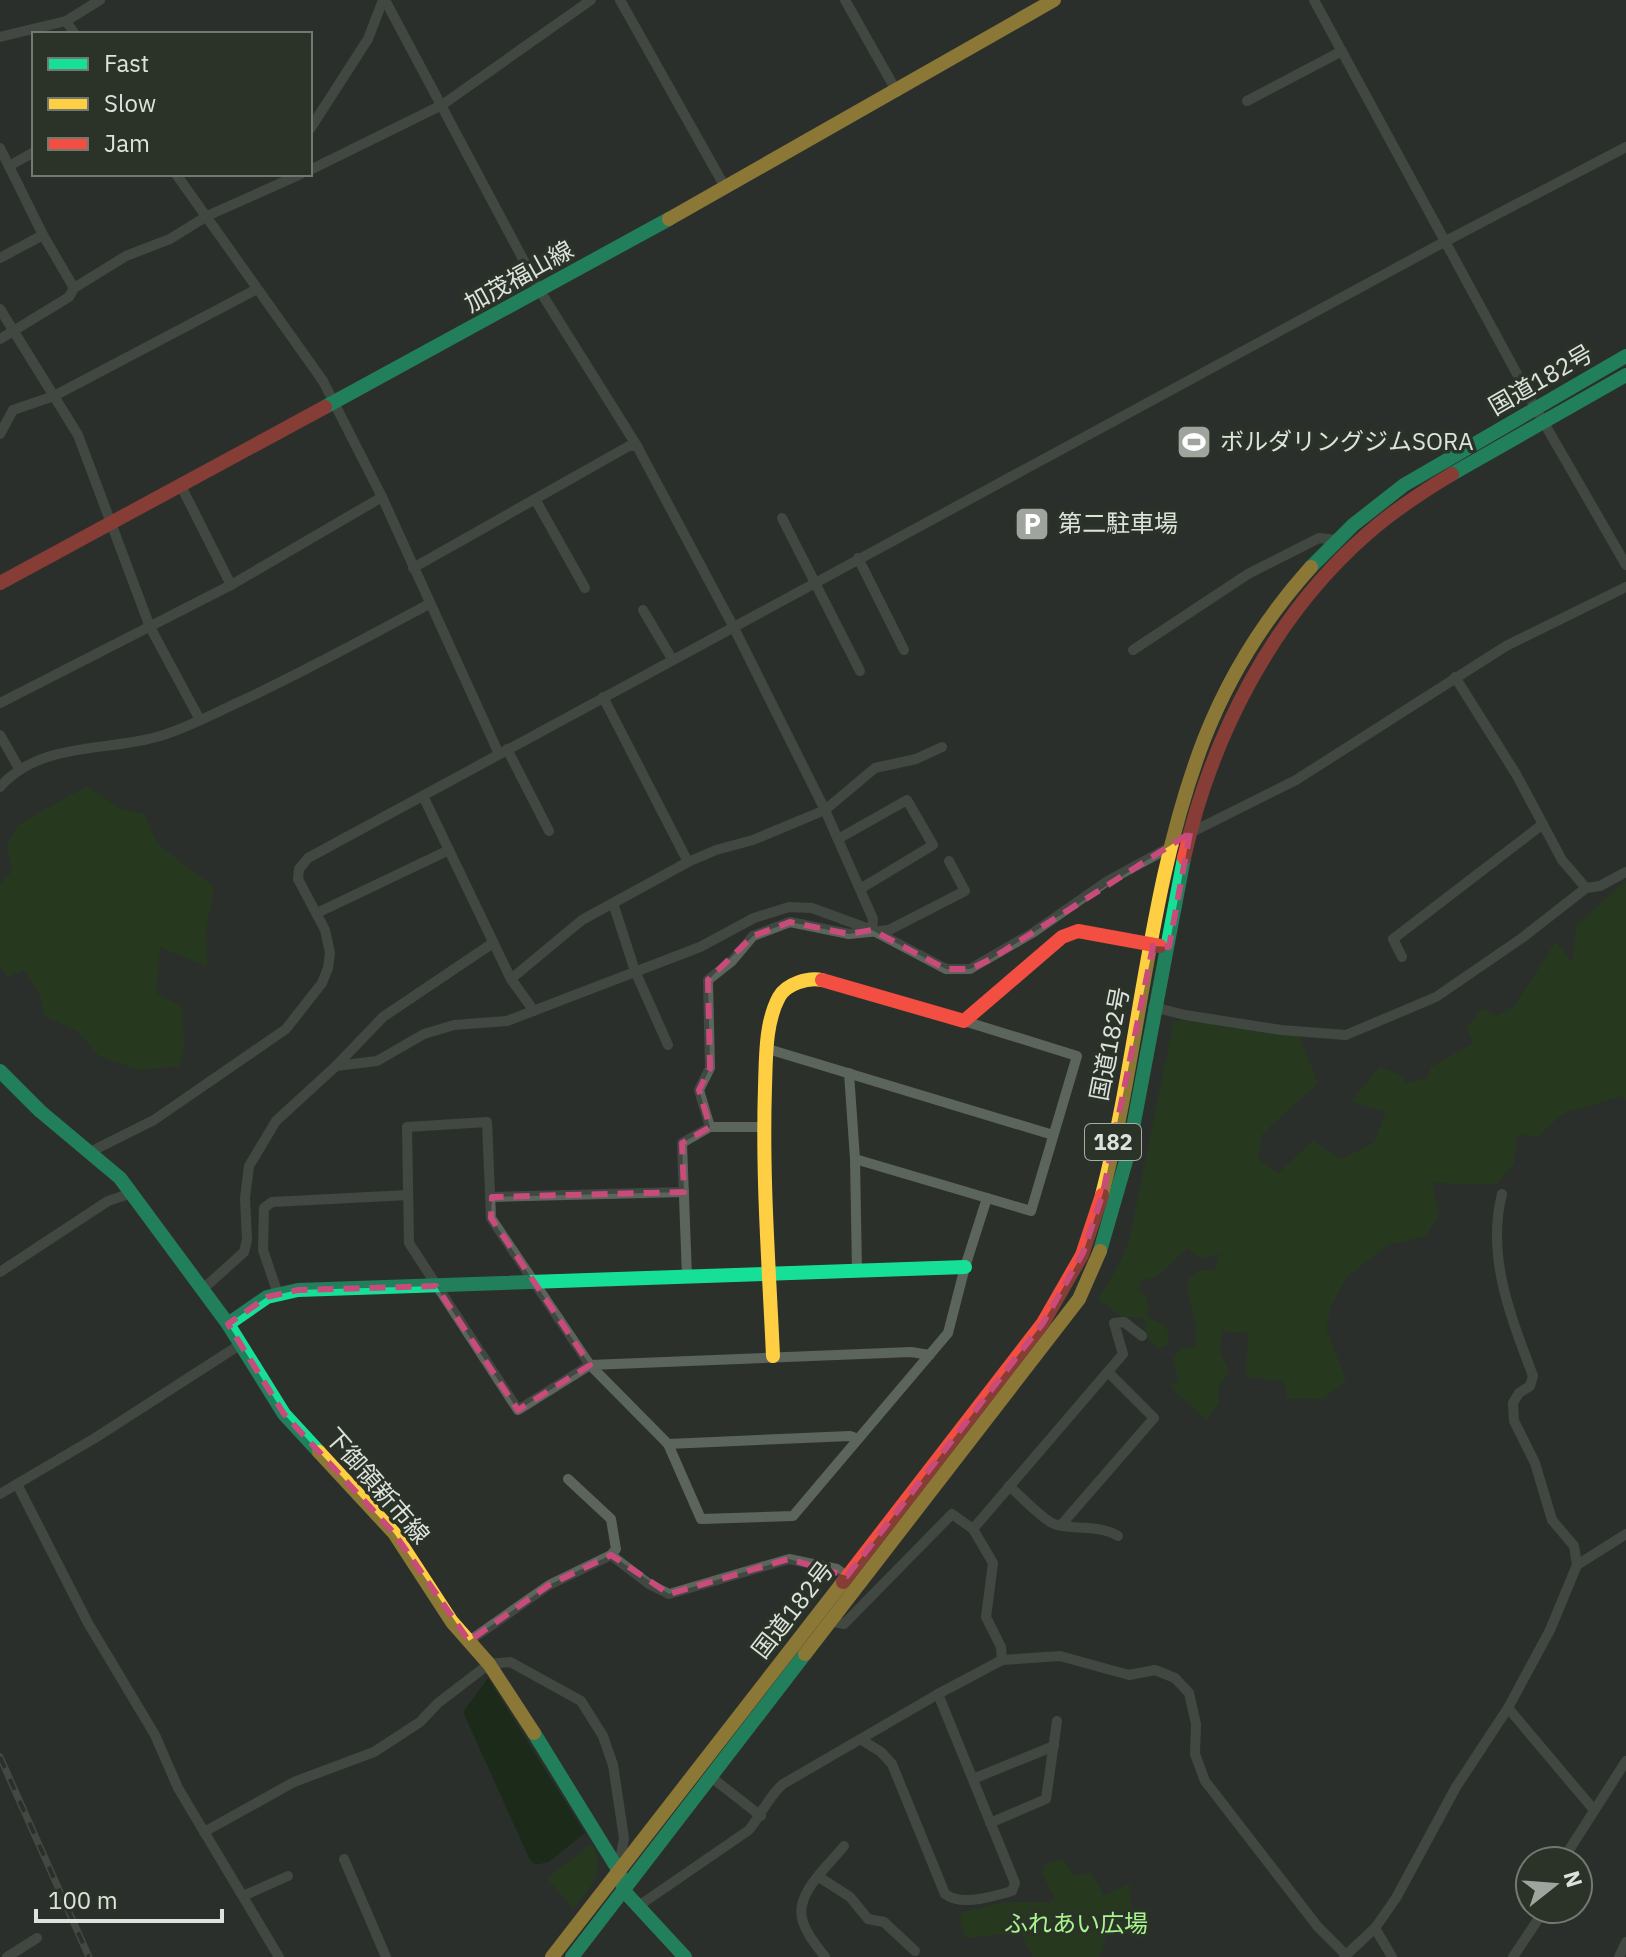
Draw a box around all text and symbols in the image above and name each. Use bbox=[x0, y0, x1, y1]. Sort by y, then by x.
legend bbox=[32, 32, 312, 176]
text: Fast bbox=[104, 47, 149, 79]
text: Slow bbox=[104, 87, 156, 119]
text: Jam bbox=[104, 127, 150, 159]
street label: 加茂福山線 bbox=[458, 233, 579, 319]
street label: 国道182号 bbox=[1483, 336, 1598, 422]
sports icon: ボルダリングジムSORA bbox=[1175, 423, 1213, 461]
place label: ボルダリングジムSORA bbox=[1220, 425, 1474, 457]
parking icon: 第二駐車場 bbox=[1013, 505, 1051, 543]
place label: 第二駐車場 bbox=[1058, 507, 1178, 539]
street label: 国道182号 bbox=[1082, 984, 1136, 1103]
road number: 182 bbox=[1085, 1124, 1141, 1160]
street label: 下御領新市線 bbox=[318, 1421, 437, 1550]
street label: 国道182号 bbox=[744, 1554, 840, 1665]
north arrow bbox=[1514, 1845, 1594, 1925]
text: N bbox=[1557, 1867, 1590, 1891]
scale bar bbox=[36, 1873, 222, 1923]
text: 100 m bbox=[48, 1884, 118, 1916]
park label: ふれあい広場 bbox=[1004, 1907, 1148, 1939]

